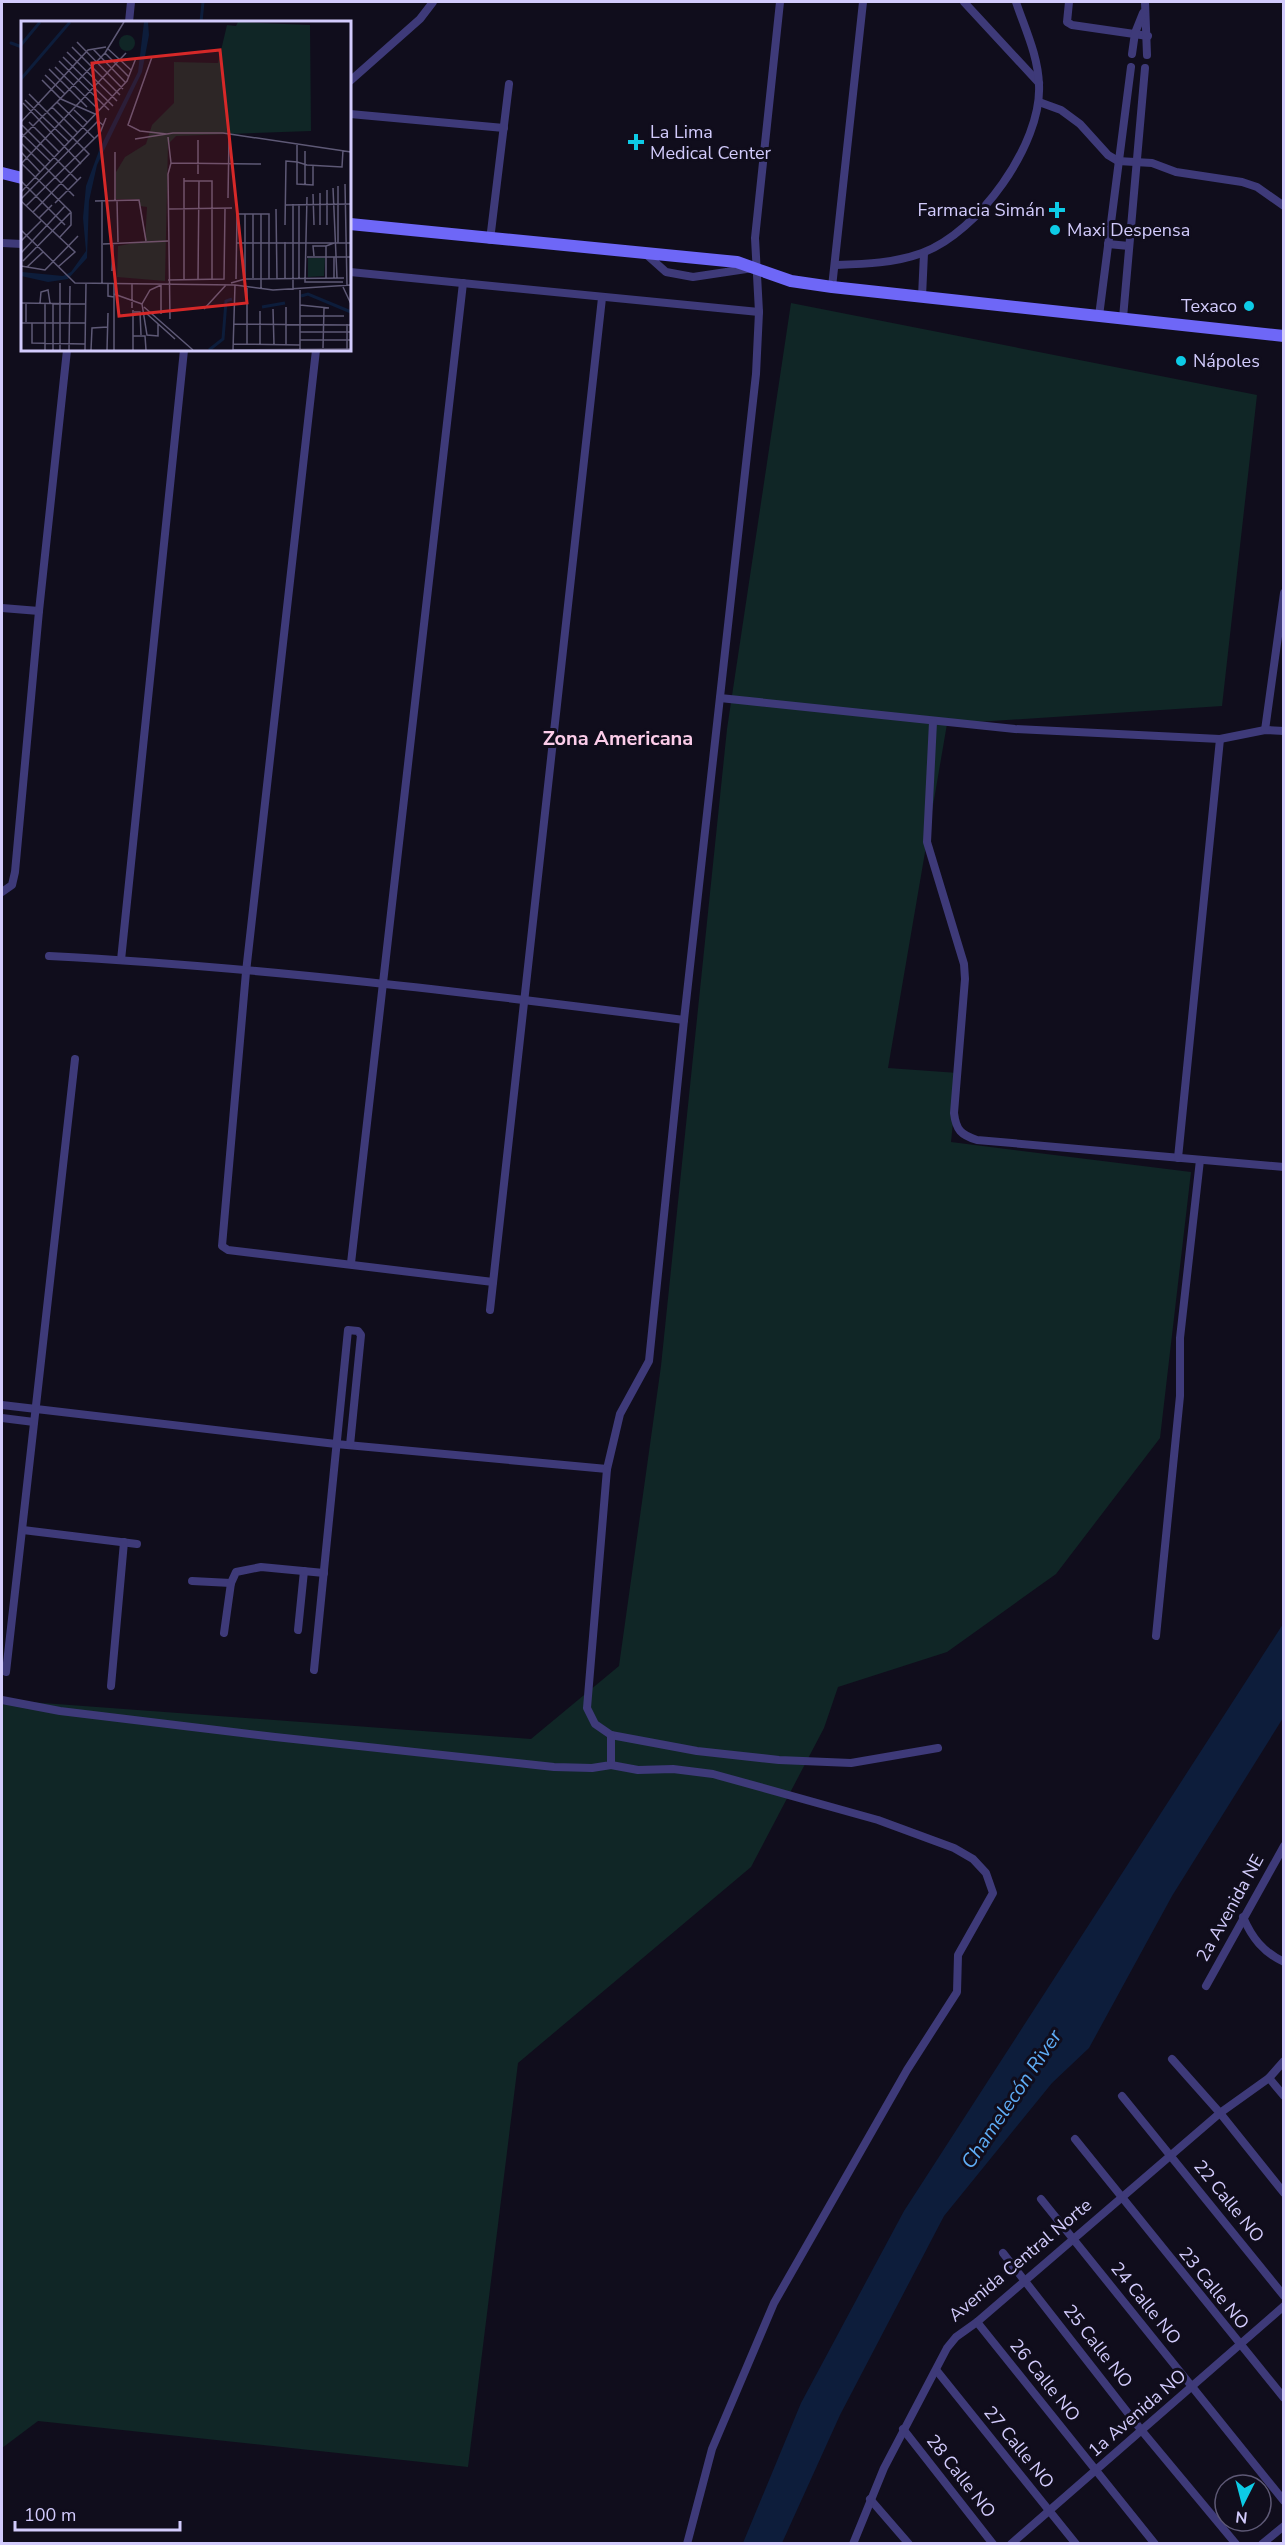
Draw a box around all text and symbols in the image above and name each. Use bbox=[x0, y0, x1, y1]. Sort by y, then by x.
inset map bbox=[21, 21, 351, 351]
place label: La Lima Medical Center bbox=[650, 120, 771, 165]
marker: La Lima Medical Center bbox=[627, 133, 645, 151]
place label: Farmacia Simán bbox=[917, 198, 1045, 222]
marker: Farmacia Simán bbox=[1050, 203, 1064, 217]
place label: Maxi Despensa bbox=[1067, 218, 1190, 242]
marker: Maxi Despensa bbox=[1048, 223, 1062, 237]
place label: Texaco bbox=[1181, 294, 1237, 318]
marker: Texaco bbox=[1242, 299, 1256, 313]
place label: Nápoles bbox=[1193, 349, 1260, 373]
marker: Nápoles bbox=[1174, 354, 1188, 368]
district label: Zona Americana bbox=[543, 725, 693, 752]
street label: 2a Avenida NE bbox=[1191, 1850, 1269, 1966]
water label: Chamelecón River bbox=[955, 2024, 1068, 2174]
street label: 22 Calle NO bbox=[1188, 2155, 1270, 2247]
street label: Avenida Central Norte bbox=[943, 2193, 1097, 2327]
street label: 23 Calle NO bbox=[1173, 2242, 1255, 2334]
street label: 24 Calle NO bbox=[1105, 2257, 1187, 2349]
street label: 25 Calle NO bbox=[1058, 2299, 1138, 2393]
street label: 26 Calle NO bbox=[1004, 2334, 1086, 2426]
street label: 1a Avenida NO bbox=[1083, 2364, 1191, 2462]
street label: 27 Calle NO bbox=[978, 2401, 1060, 2493]
street label: 28 Calle NO bbox=[921, 2429, 1001, 2523]
north arrow bbox=[1213, 2473, 1273, 2533]
scale bar bbox=[15, 2494, 180, 2532]
text: 100 m bbox=[24, 2503, 76, 2527]
text: N bbox=[1234, 2505, 1249, 2528]

